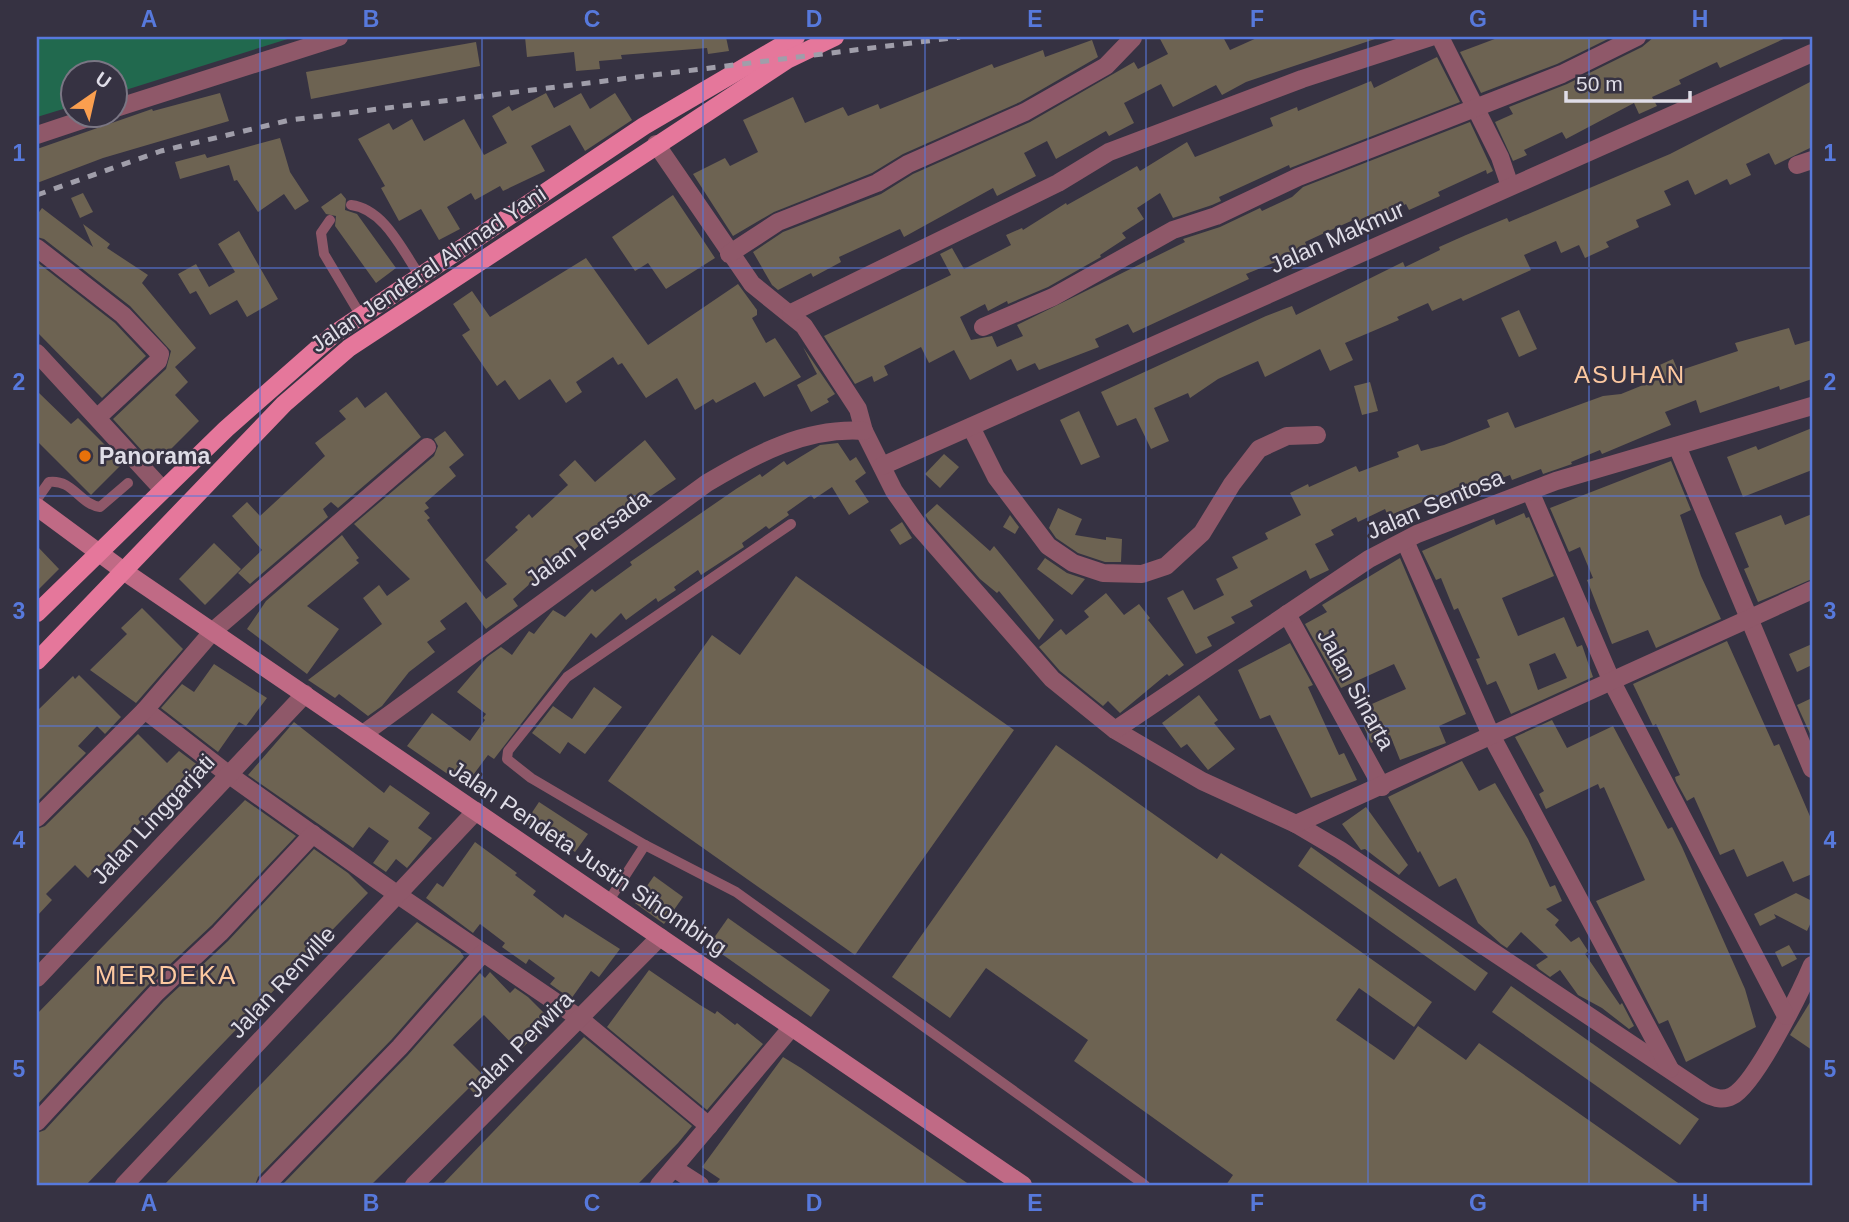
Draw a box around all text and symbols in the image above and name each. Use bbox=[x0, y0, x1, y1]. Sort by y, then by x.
text: A bbox=[141, 6, 157, 32]
text: B bbox=[363, 6, 379, 32]
text: C bbox=[584, 6, 600, 32]
text: D bbox=[806, 6, 822, 32]
text: E bbox=[1027, 6, 1043, 32]
text: F bbox=[1250, 6, 1264, 32]
text: G bbox=[1469, 6, 1487, 32]
text: H bbox=[1692, 6, 1708, 32]
north arrow bbox=[60, 60, 130, 130]
scale bar bbox=[1566, 60, 1690, 104]
text: U bbox=[92, 68, 115, 93]
text: 50 m bbox=[1576, 72, 1623, 95]
text: 1 bbox=[13, 140, 26, 166]
text: 1 bbox=[1824, 140, 1837, 166]
street label: Jalan Jenderal Ahmad Yani bbox=[306, 181, 550, 357]
street label: Jalan Makmur bbox=[1266, 196, 1409, 278]
district label: ASUHAN bbox=[1574, 361, 1686, 388]
text: 2 bbox=[13, 369, 25, 395]
text: 2 bbox=[1824, 369, 1836, 395]
place label: Panorama bbox=[99, 443, 210, 469]
marker: Panorama bbox=[77, 448, 93, 464]
street label: Jalan Sentosa bbox=[1363, 463, 1507, 544]
street label: Jalan Persada bbox=[521, 484, 655, 592]
text: 3 bbox=[13, 598, 25, 624]
text: 3 bbox=[1824, 598, 1836, 624]
street label: Jalan Sinarta bbox=[1312, 624, 1400, 754]
street label: Jalan Linggarjati bbox=[86, 749, 220, 889]
street label: Jalan Pendeta Justin Sihombing bbox=[445, 755, 731, 961]
text: 4 bbox=[13, 827, 26, 853]
text: 4 bbox=[1824, 827, 1837, 853]
street label: Jalan Renville bbox=[224, 921, 340, 1043]
district label: MERDEKA bbox=[95, 960, 237, 990]
street label: Jalan Perwira bbox=[462, 985, 579, 1102]
text: 5 bbox=[13, 1056, 26, 1082]
text: 5 bbox=[1824, 1056, 1837, 1082]
text: A bbox=[141, 1190, 157, 1216]
text: B bbox=[363, 1190, 379, 1216]
text: C bbox=[584, 1190, 600, 1216]
text: D bbox=[806, 1190, 822, 1216]
text: E bbox=[1027, 1190, 1043, 1216]
text: F bbox=[1250, 1190, 1264, 1216]
text: G bbox=[1469, 1190, 1487, 1216]
text: H bbox=[1692, 1190, 1708, 1216]

